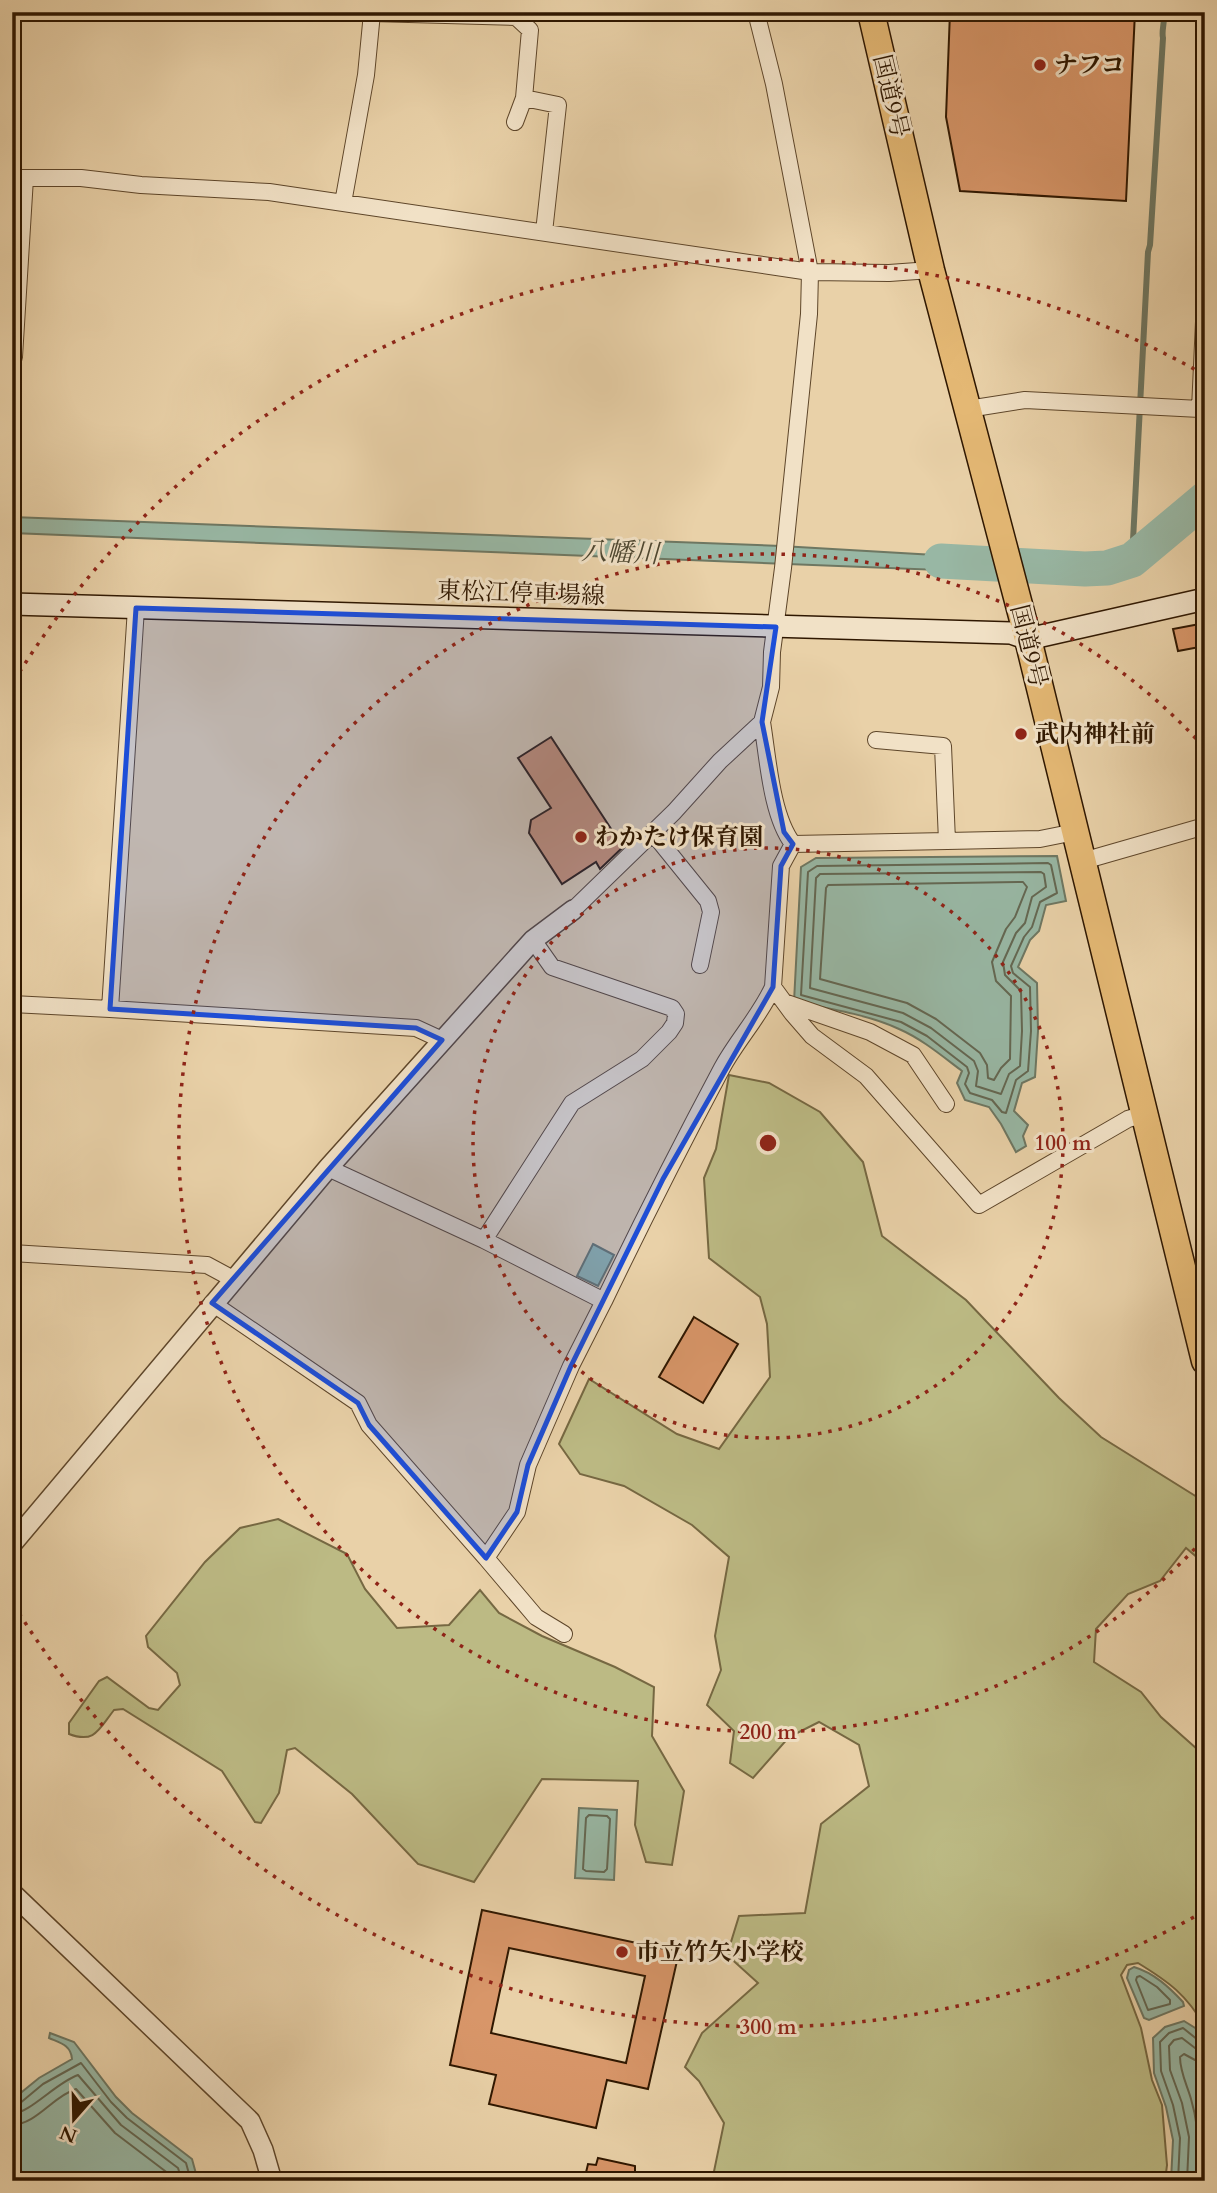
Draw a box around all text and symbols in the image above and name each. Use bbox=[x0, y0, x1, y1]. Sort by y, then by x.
place label: ナフコ bbox=[1054, 49, 1125, 82]
street label: 国道9号 bbox=[865, 51, 916, 141]
marker: ナフコ bbox=[1032, 57, 1048, 73]
water label: 八幡川 bbox=[580, 534, 663, 571]
street label: 東松江停車場線 bbox=[436, 574, 606, 613]
street label: 国道9号 bbox=[1002, 601, 1055, 691]
place label: 武内神社前 bbox=[1035, 718, 1155, 751]
marker: 武内神社前 bbox=[1013, 726, 1029, 742]
place label: わかたけ保育園 bbox=[595, 821, 763, 854]
marker: わかたけ保育園 bbox=[573, 829, 589, 845]
text: 100 m bbox=[1034, 1129, 1092, 1158]
centre of rings bbox=[756, 1131, 780, 1155]
text: 200 m bbox=[739, 1718, 797, 1747]
place label: 市立竹矢小学校 bbox=[636, 1936, 804, 1969]
marker: 市立竹矢小学校 bbox=[614, 1944, 630, 1960]
text: 300 m bbox=[739, 2013, 797, 2042]
north arrow bbox=[38, 2084, 108, 2154]
text: N bbox=[56, 2119, 81, 2149]

